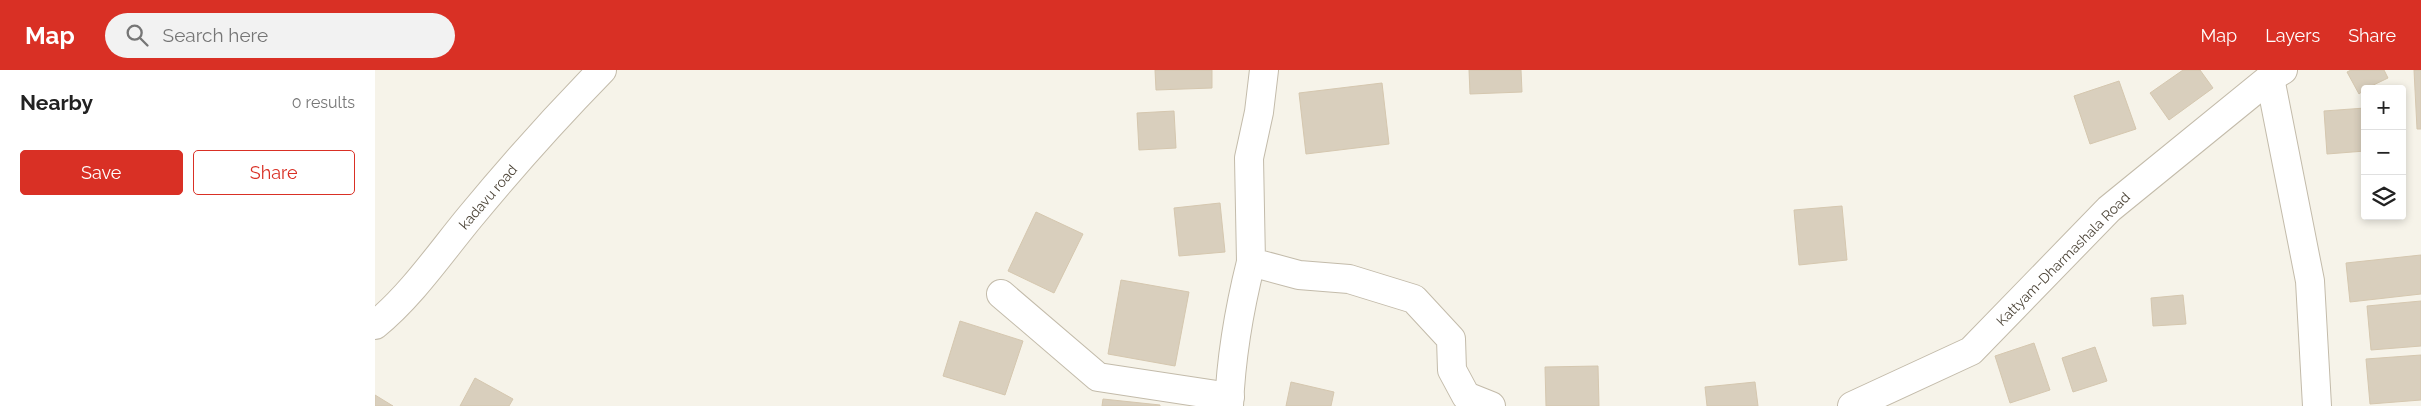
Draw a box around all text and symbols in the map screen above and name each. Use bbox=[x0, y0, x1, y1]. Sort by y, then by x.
search box bbox=[105, 13, 455, 58]
text: Map bbox=[25, 21, 75, 50]
icon: search bbox=[123, 21, 151, 49]
text: Search here bbox=[163, 24, 268, 46]
text: Map bbox=[2201, 25, 2237, 46]
text: Layers bbox=[2265, 25, 2320, 46]
text: Share bbox=[2348, 25, 2396, 46]
map controls bbox=[2361, 85, 2406, 220]
button: + bbox=[2361, 85, 2406, 130]
text: Nearby bbox=[20, 90, 93, 115]
text: 0 results bbox=[292, 93, 355, 112]
button: − bbox=[2361, 130, 2406, 175]
button: Save bbox=[20, 150, 183, 195]
button: Share bbox=[193, 150, 355, 195]
street label: kadavu road bbox=[456, 162, 520, 232]
button: layers bbox=[2361, 175, 2406, 220]
street label: Kattyam-Dharmashala Road bbox=[1993, 189, 2133, 329]

